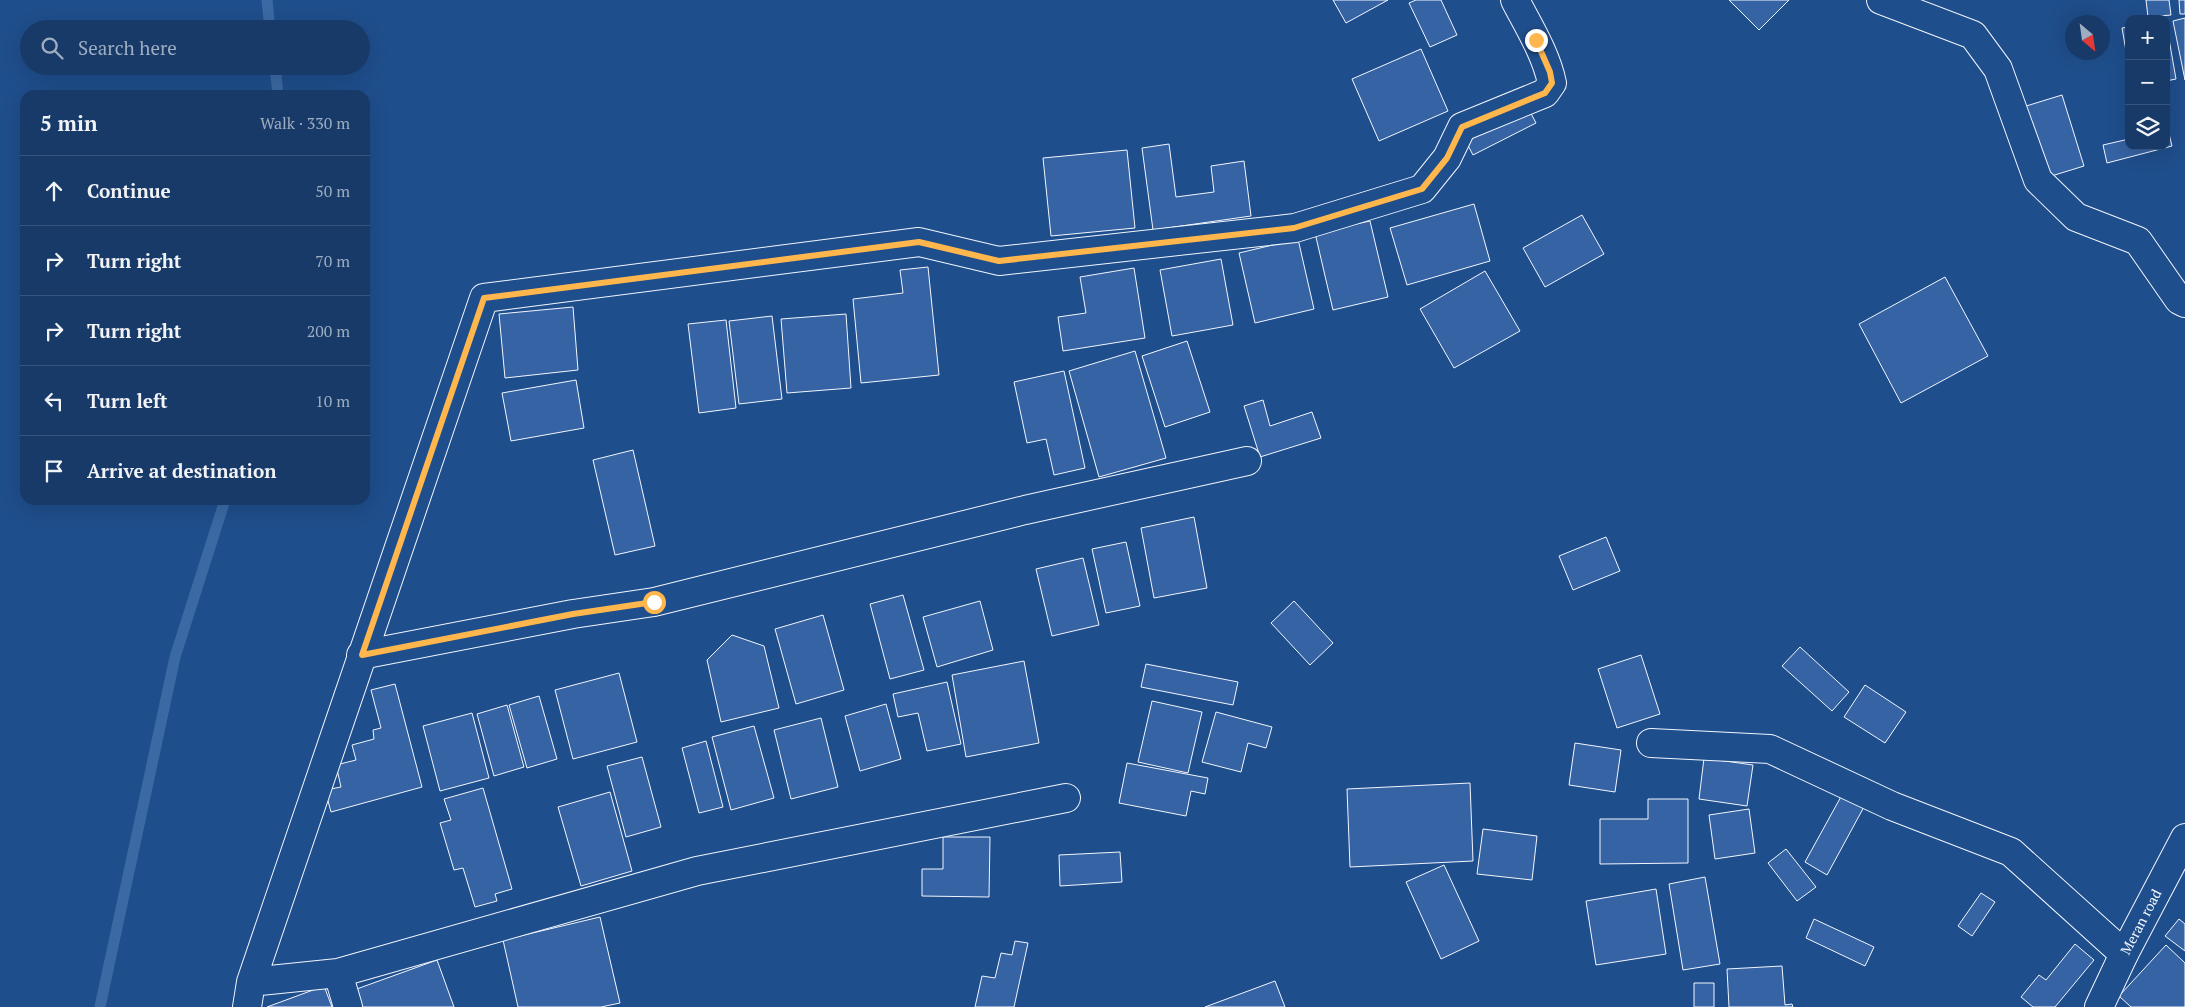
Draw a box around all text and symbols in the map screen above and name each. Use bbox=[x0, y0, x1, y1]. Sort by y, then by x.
north arrow bbox=[2065, 15, 2110, 60]
map controls bbox=[2125, 15, 2170, 150]
button: + bbox=[2125, 15, 2170, 60]
search box bbox=[20, 20, 370, 75]
route end bbox=[1525, 29, 1548, 52]
icon: search bbox=[38, 34, 66, 62]
text: Search here bbox=[78, 35, 177, 60]
button: − bbox=[2125, 60, 2170, 105]
button: layers bbox=[2125, 105, 2170, 150]
text: 5 min bbox=[40, 109, 97, 137]
text: Walk · 330 m bbox=[260, 112, 350, 134]
icon: ahead bbox=[40, 177, 68, 205]
text: Continue bbox=[87, 178, 171, 203]
text: 50 m bbox=[315, 180, 350, 202]
icon: right bbox=[40, 247, 68, 275]
text: Turn right bbox=[87, 248, 181, 273]
text: 70 m bbox=[315, 250, 350, 272]
icon: right bbox=[40, 317, 68, 345]
text: Turn right bbox=[87, 318, 181, 343]
text: 200 m bbox=[307, 320, 350, 342]
icon: left bbox=[40, 387, 68, 415]
text: Turn left bbox=[87, 388, 168, 413]
text: 10 m bbox=[315, 390, 350, 412]
icon: arrive bbox=[40, 457, 68, 485]
text: Arrive at destination bbox=[87, 458, 276, 483]
route start bbox=[643, 591, 666, 614]
street label: Meran road bbox=[2115, 885, 2166, 958]

